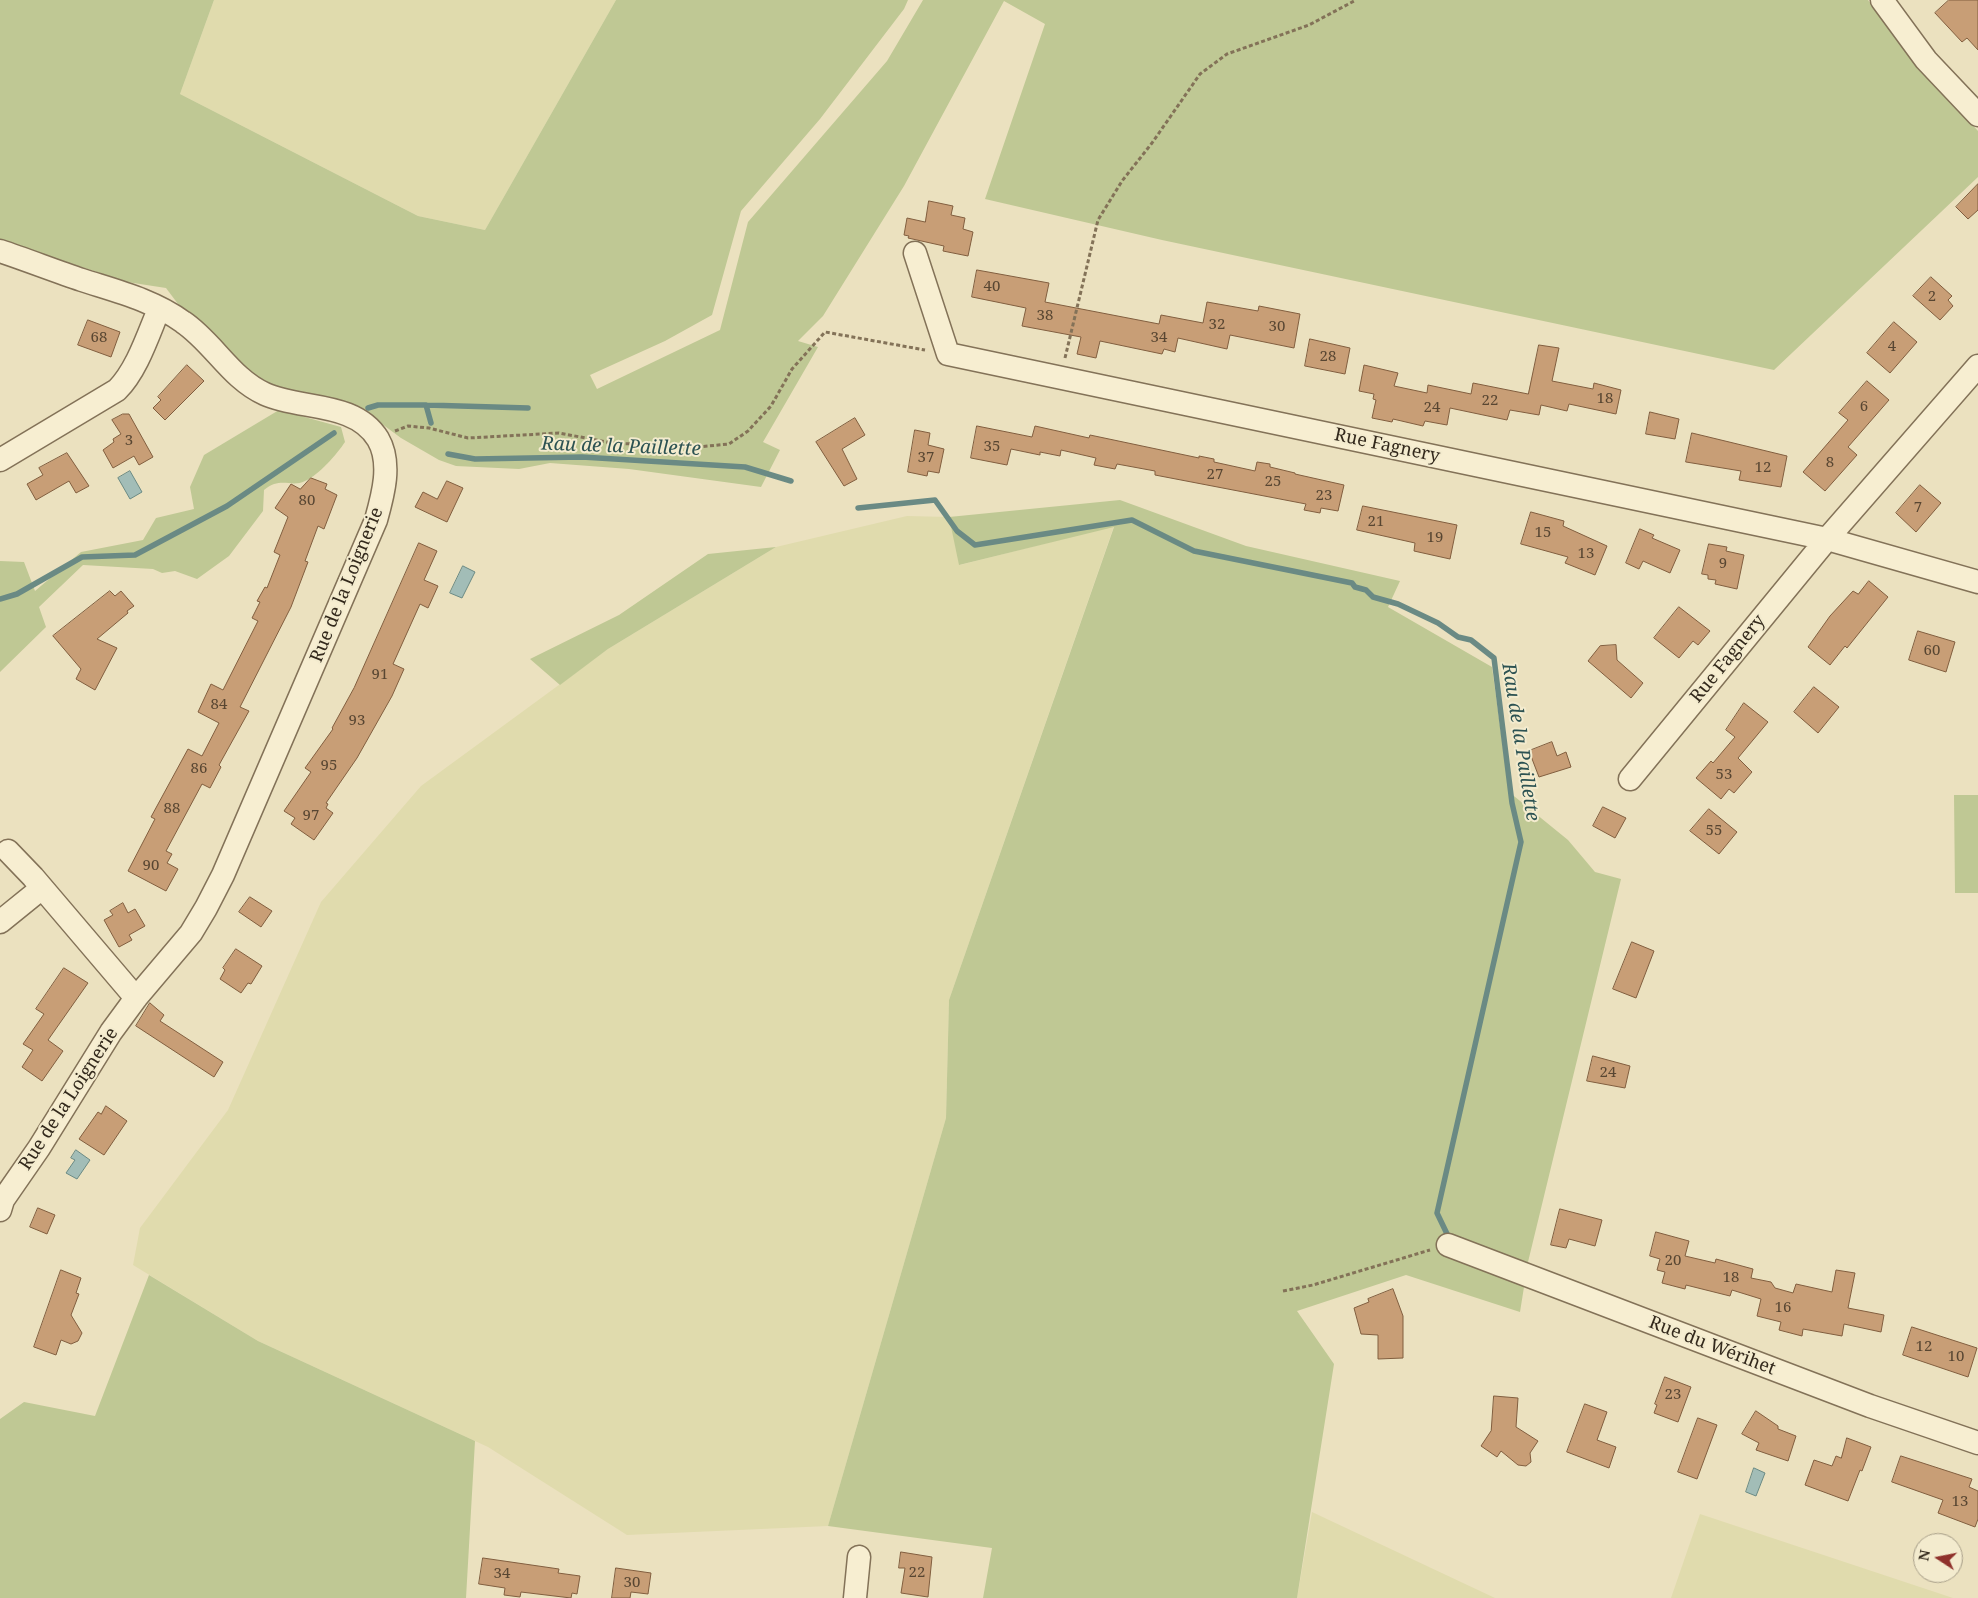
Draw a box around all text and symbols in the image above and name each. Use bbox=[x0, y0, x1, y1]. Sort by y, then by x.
house number: 40 bbox=[984, 278, 1000, 296]
house number: 2 bbox=[1928, 288, 1936, 306]
house number: 38 bbox=[1037, 307, 1053, 325]
house number: 32 bbox=[1209, 316, 1225, 334]
house number: 30 bbox=[1269, 318, 1285, 336]
house number: 68 bbox=[91, 329, 107, 347]
house number: 34 bbox=[1151, 329, 1167, 347]
house number: 4 bbox=[1888, 338, 1896, 356]
house number: 28 bbox=[1320, 348, 1336, 366]
house number: 18 bbox=[1597, 390, 1613, 408]
house number: 22 bbox=[1482, 392, 1498, 410]
house number: 6 bbox=[1860, 398, 1868, 416]
house number: 24 bbox=[1424, 399, 1440, 417]
street label: Rue Fagnery bbox=[1332, 424, 1442, 468]
house number: 3 bbox=[125, 432, 133, 450]
water label: Rau de la Paillette bbox=[541, 433, 701, 461]
house number: 35 bbox=[984, 438, 1000, 456]
house number: 37 bbox=[918, 449, 934, 467]
house number: 8 bbox=[1826, 454, 1834, 472]
house number: 12 bbox=[1755, 459, 1771, 477]
house number: 27 bbox=[1207, 466, 1223, 484]
house number: 25 bbox=[1265, 473, 1281, 491]
house number: 23 bbox=[1316, 487, 1332, 505]
house number: 80 bbox=[299, 492, 315, 510]
house number: 7 bbox=[1914, 499, 1922, 517]
street label: Rue de la Loignerie bbox=[306, 504, 388, 666]
house number: 21 bbox=[1368, 513, 1384, 531]
house number: 15 bbox=[1535, 524, 1551, 542]
house number: 19 bbox=[1427, 529, 1443, 547]
house number: 13 bbox=[1578, 545, 1594, 563]
house number: 9 bbox=[1719, 555, 1727, 573]
street label: Rue Fagnery bbox=[1686, 611, 1770, 707]
house number: 60 bbox=[1924, 642, 1940, 660]
water label: Rau de la Paillette bbox=[1496, 661, 1544, 823]
house number: 91 bbox=[372, 666, 388, 684]
house number: 84 bbox=[211, 696, 227, 714]
house number: 93 bbox=[349, 712, 365, 730]
house number: 95 bbox=[321, 757, 337, 775]
house number: 86 bbox=[191, 760, 207, 778]
house number: 53 bbox=[1716, 766, 1732, 784]
house number: 88 bbox=[164, 800, 180, 818]
house number: 97 bbox=[303, 807, 319, 825]
house number: 55 bbox=[1706, 822, 1722, 840]
house number: 90 bbox=[143, 857, 159, 875]
street label: Rue de la Loignerie bbox=[15, 1024, 123, 1174]
house number: 24 bbox=[1600, 1064, 1616, 1082]
house number: 20 bbox=[1665, 1252, 1681, 1270]
house number: 18 bbox=[1723, 1269, 1739, 1287]
house number: 16 bbox=[1775, 1299, 1791, 1317]
street label: Rue du Wérihet bbox=[1646, 1312, 1778, 1380]
house number: 12 bbox=[1916, 1338, 1932, 1356]
house number: 10 bbox=[1948, 1348, 1964, 1366]
house number: 23 bbox=[1665, 1386, 1681, 1404]
house number: 13 bbox=[1952, 1493, 1968, 1511]
north arrow bbox=[1913, 1533, 1963, 1583]
text: N bbox=[1913, 1548, 1934, 1562]
house number: 22 bbox=[909, 1564, 925, 1582]
house number: 34 bbox=[494, 1565, 510, 1583]
house number: 30 bbox=[624, 1574, 640, 1592]

